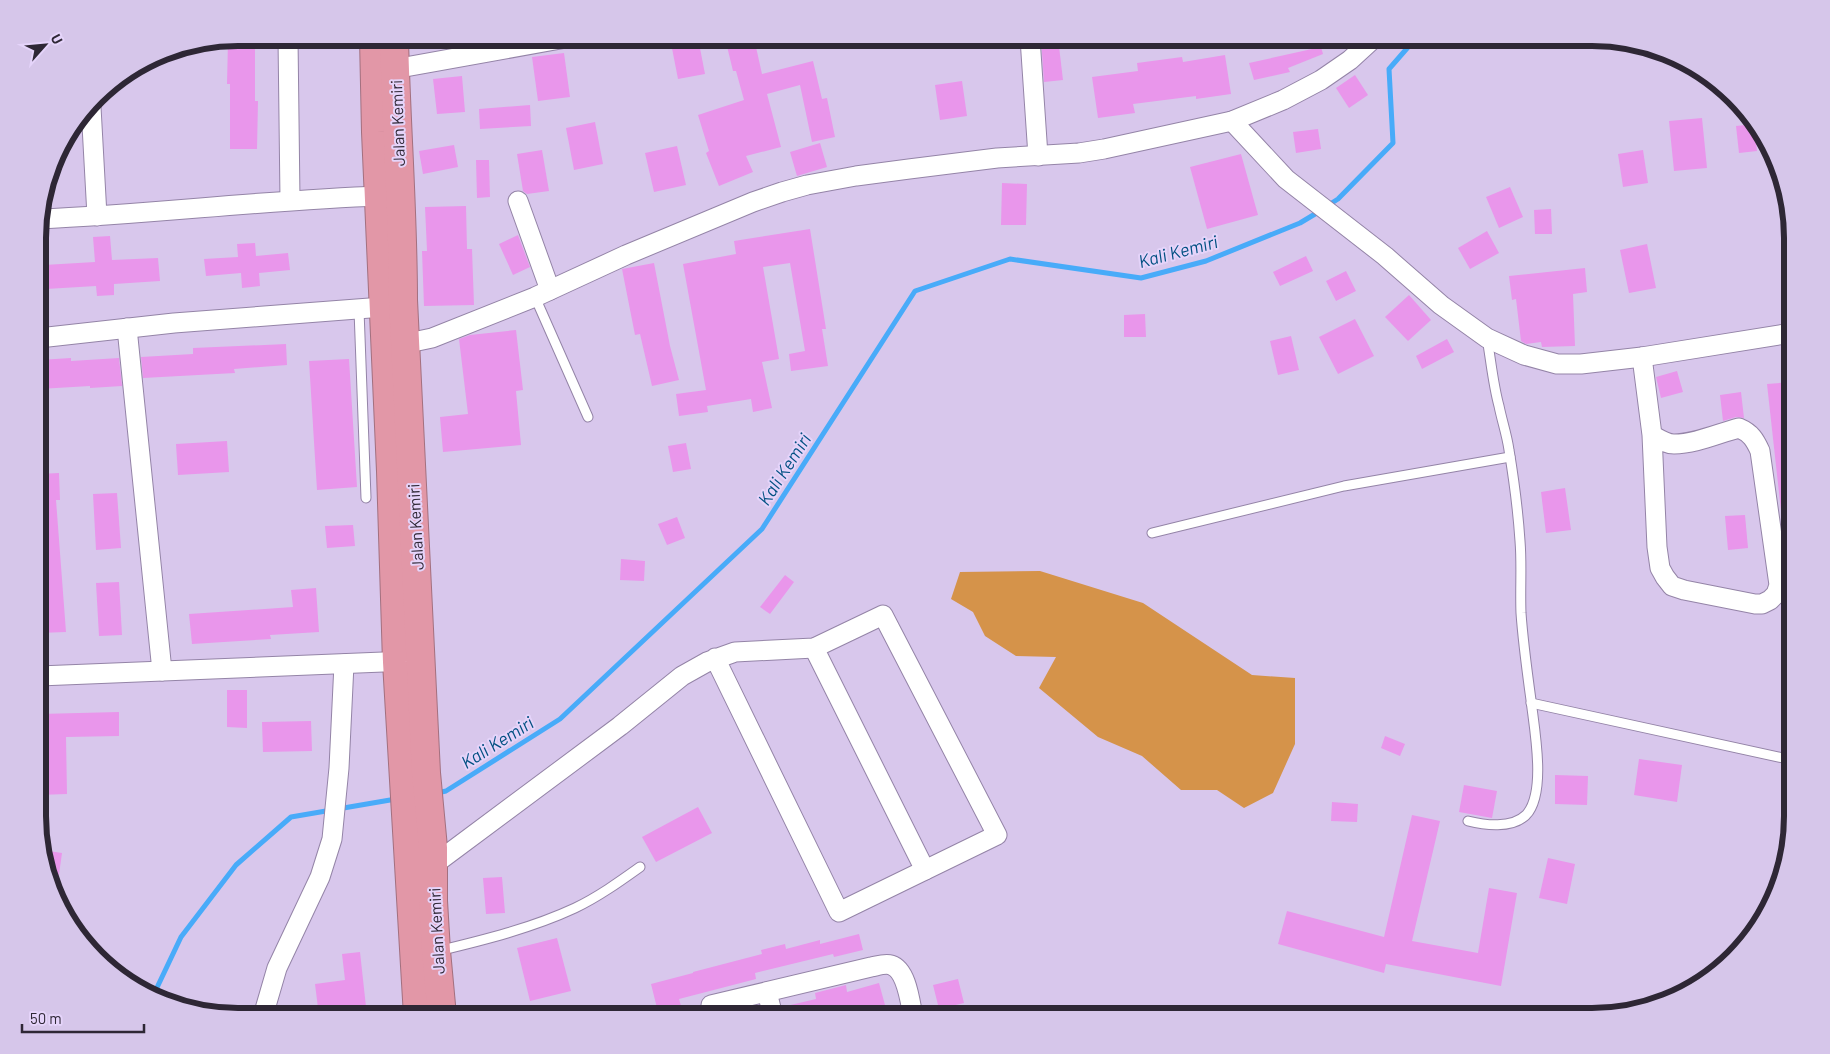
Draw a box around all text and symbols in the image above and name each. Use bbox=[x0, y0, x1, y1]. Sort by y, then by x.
north arrow bbox=[20, 20, 70, 70]
text: U bbox=[47, 31, 67, 47]
street label: Jalan Kemiri bbox=[386, 80, 408, 166]
water label: Kali Kemiri bbox=[1136, 230, 1221, 272]
water label: Kali Kemiri bbox=[753, 428, 816, 509]
street label: Jalan Kemiri bbox=[403, 483, 427, 571]
water label: Kali Kemiri bbox=[457, 711, 538, 773]
street label: Jalan Kemiri bbox=[424, 887, 448, 975]
scale bar bbox=[22, 1002, 145, 1034]
text: 50 m bbox=[30, 1009, 62, 1027]

